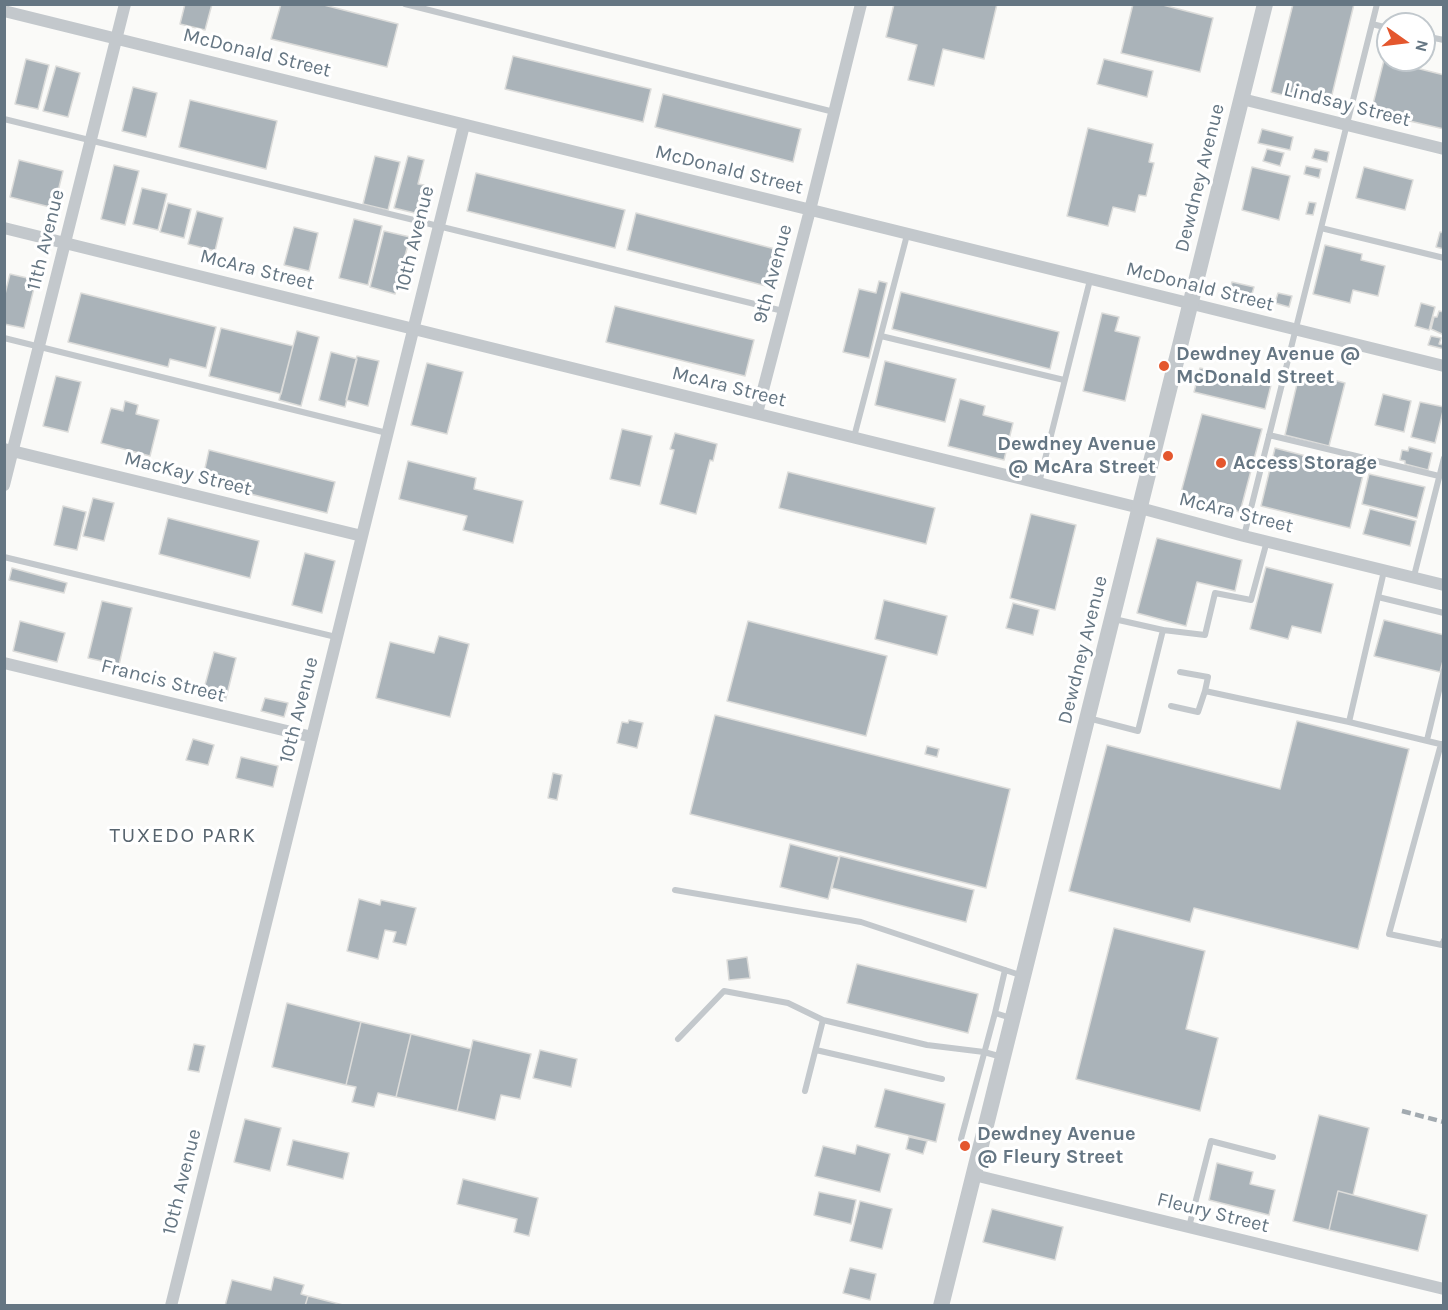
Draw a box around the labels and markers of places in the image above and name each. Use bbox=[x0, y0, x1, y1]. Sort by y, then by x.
place label: Dewdney Avenue @ McDonald Street bbox=[1176, 342, 1360, 389]
marker: Dewdney Avenue @ McDonald Street bbox=[1157, 359, 1171, 373]
place label: Dewdney Avenue @ McAra Street bbox=[997, 432, 1156, 479]
marker: Dewdney Avenue @ McAra Street bbox=[1161, 449, 1175, 463]
place label: Access Storage bbox=[1233, 451, 1377, 475]
marker: Access Storage bbox=[1214, 456, 1228, 470]
place label: Dewdney Avenue @ Fleury Street bbox=[977, 1122, 1136, 1169]
marker: Dewdney Avenue @ Fleury Street bbox=[958, 1139, 972, 1153]

